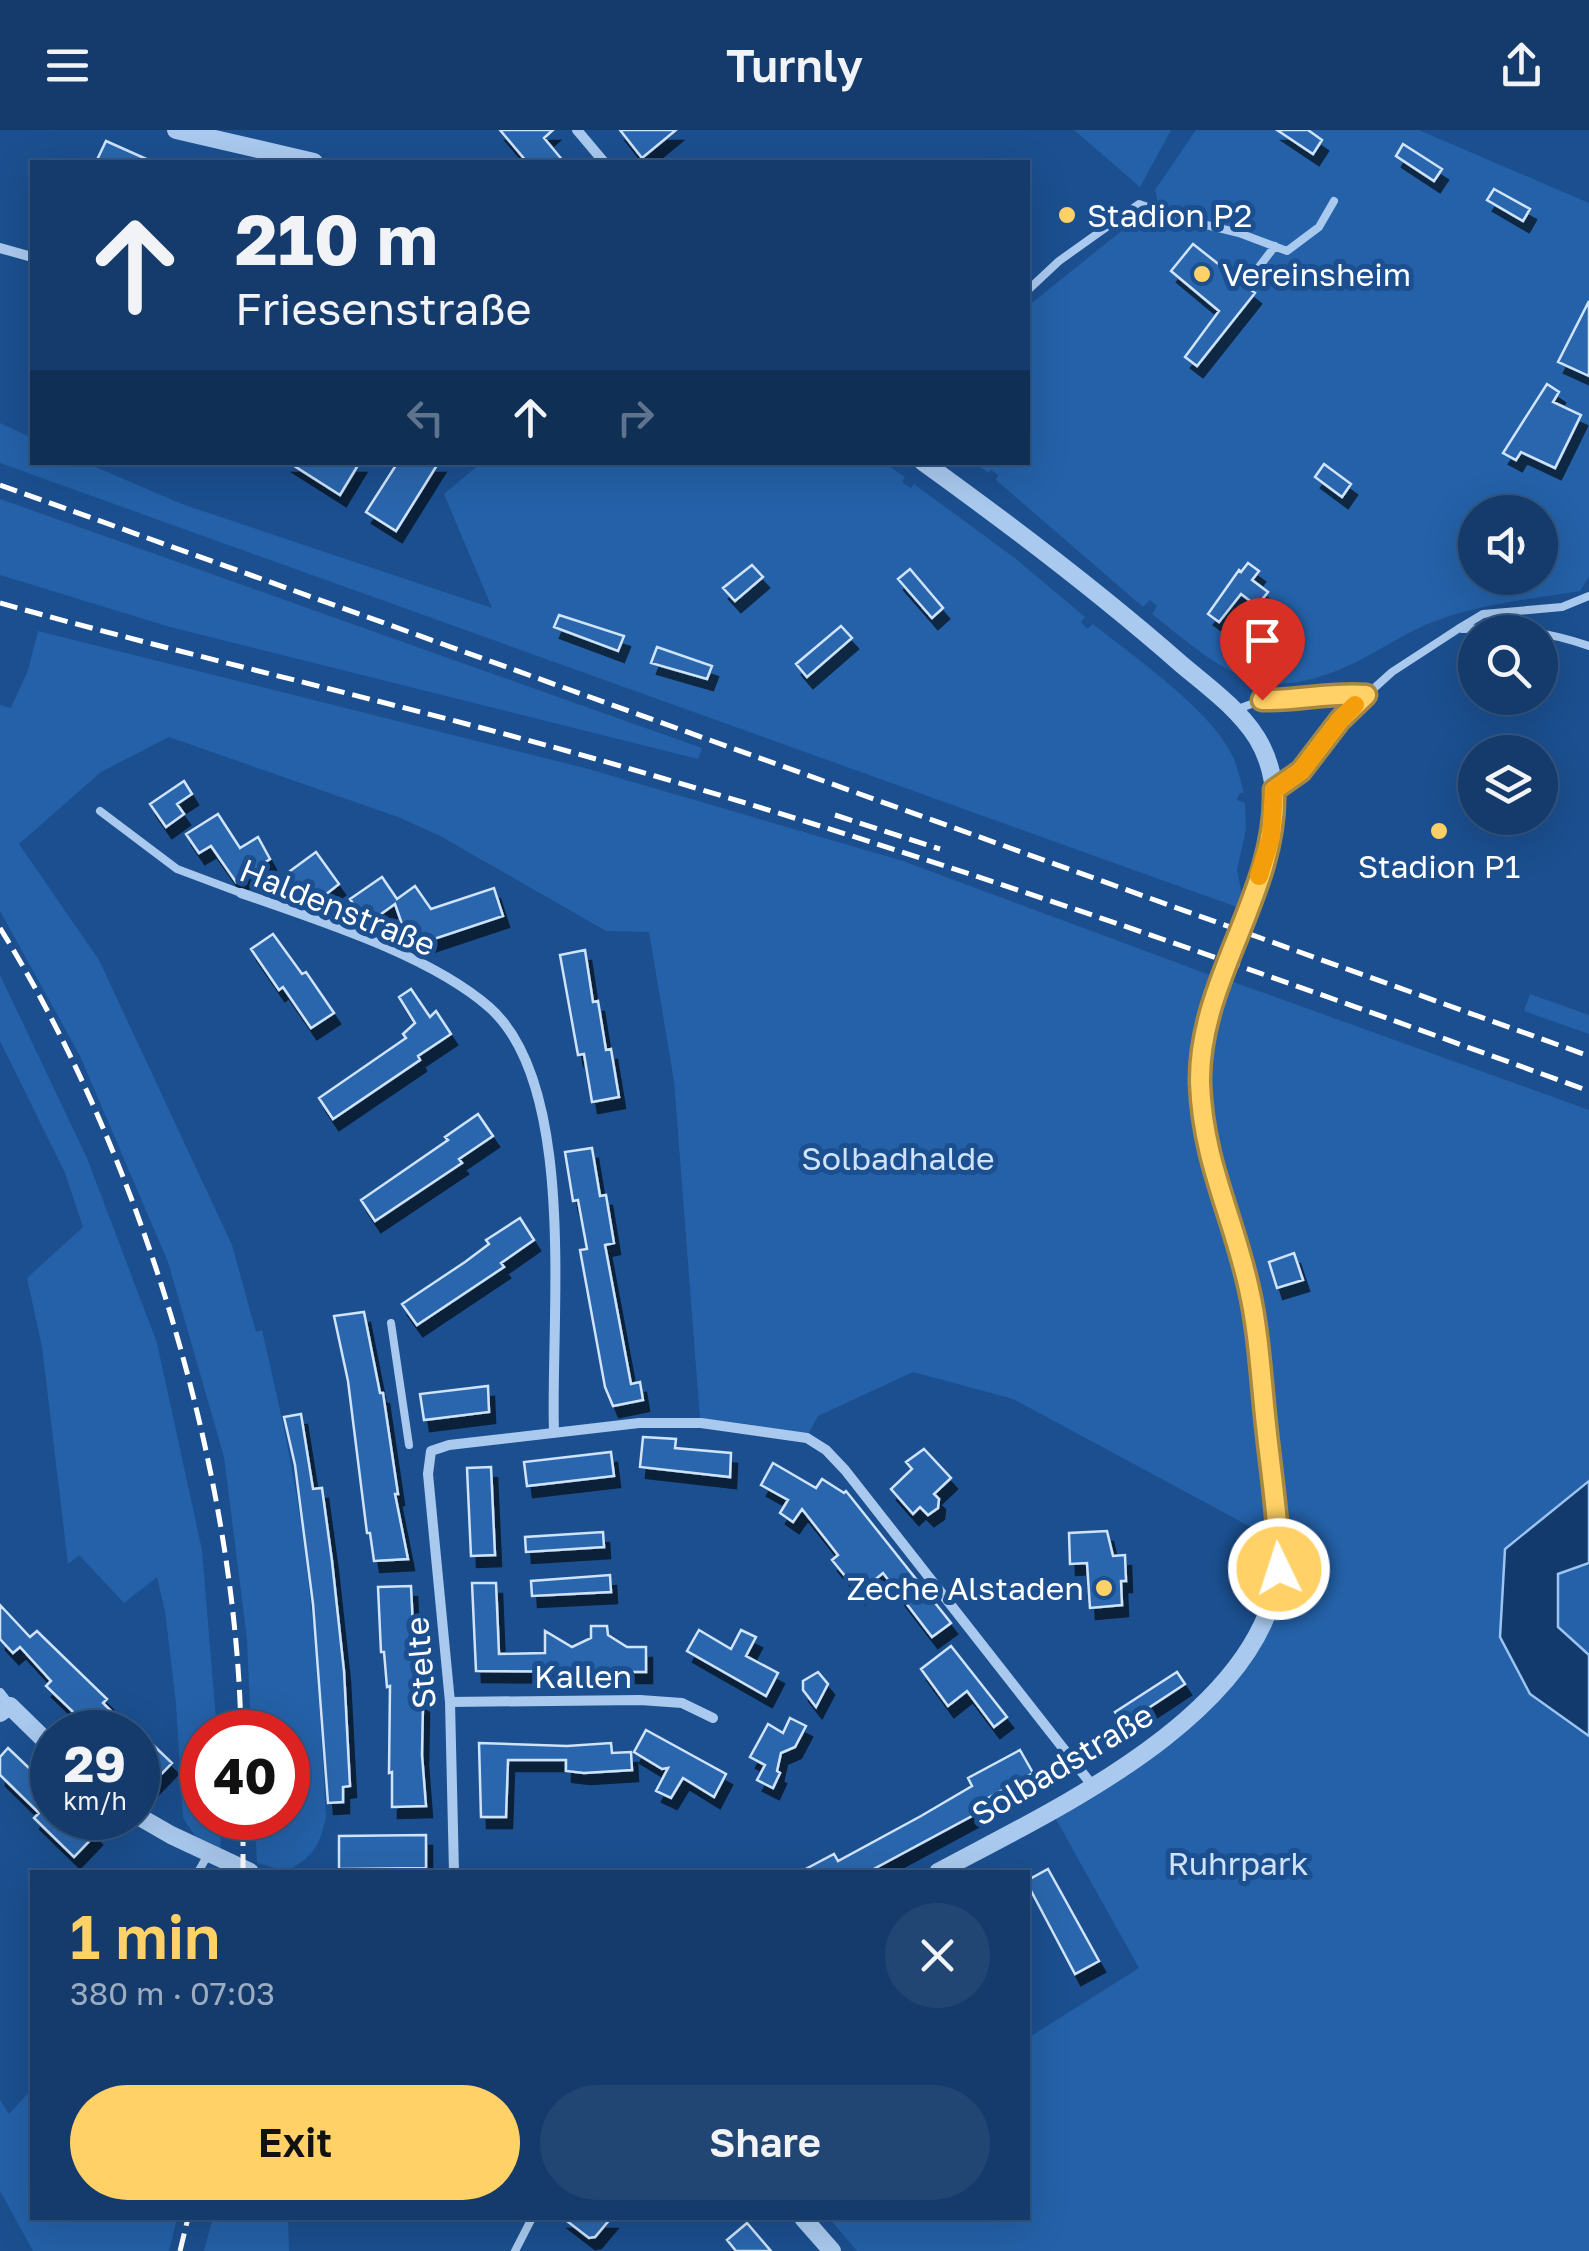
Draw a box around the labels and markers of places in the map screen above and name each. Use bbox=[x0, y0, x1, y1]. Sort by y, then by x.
place label: Stadion P2 bbox=[1087, 196, 1252, 234]
marker: Stadion P2 bbox=[1056, 204, 1078, 226]
place label: Vereinsheim bbox=[1222, 255, 1411, 293]
marker: Vereinsheim bbox=[1191, 263, 1213, 285]
pin bbox=[1220, 598, 1305, 701]
marker: Stadion P1 bbox=[1428, 820, 1450, 842]
place label: Stadion P1 bbox=[1358, 847, 1520, 885]
place label: Zeche Alstaden bbox=[846, 1569, 1084, 1607]
marker: Zeche Alstaden bbox=[1093, 1577, 1115, 1599]

